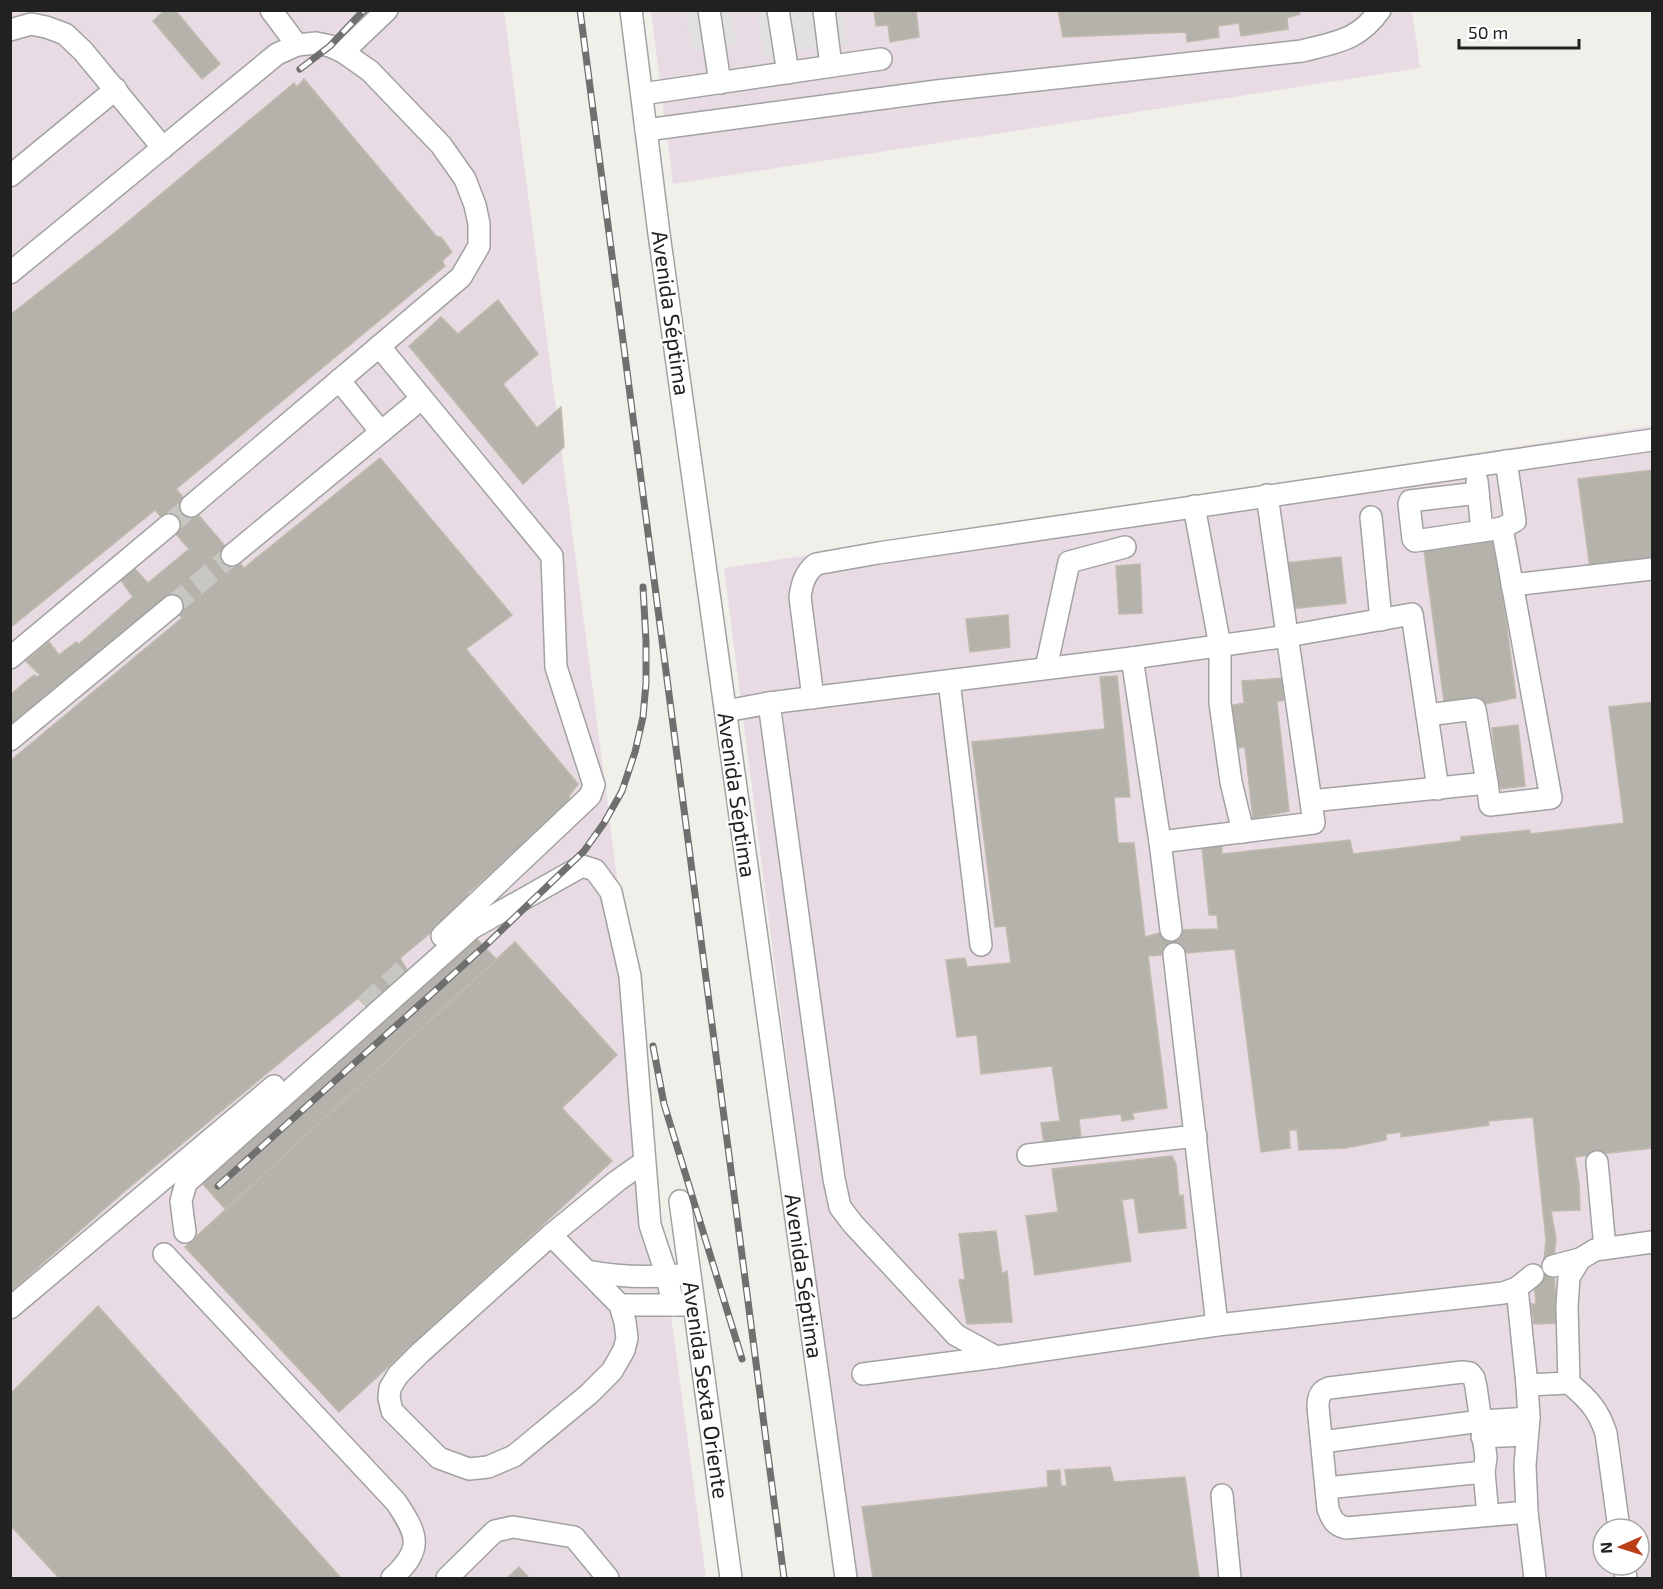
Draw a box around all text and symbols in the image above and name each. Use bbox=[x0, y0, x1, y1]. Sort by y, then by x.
scale bar bbox=[1459, 12, 1579, 50]
text: 50 m bbox=[1468, 21, 1508, 43]
street label: Avenida Séptima bbox=[648, 229, 696, 397]
street label: Avenida Séptima bbox=[714, 711, 762, 879]
street label: Avenida Séptima bbox=[781, 1192, 829, 1360]
street label: Avenida Sexta Oriente bbox=[679, 1279, 735, 1500]
north arrow bbox=[1591, 1517, 1651, 1577]
text: N bbox=[1596, 1542, 1615, 1554]

